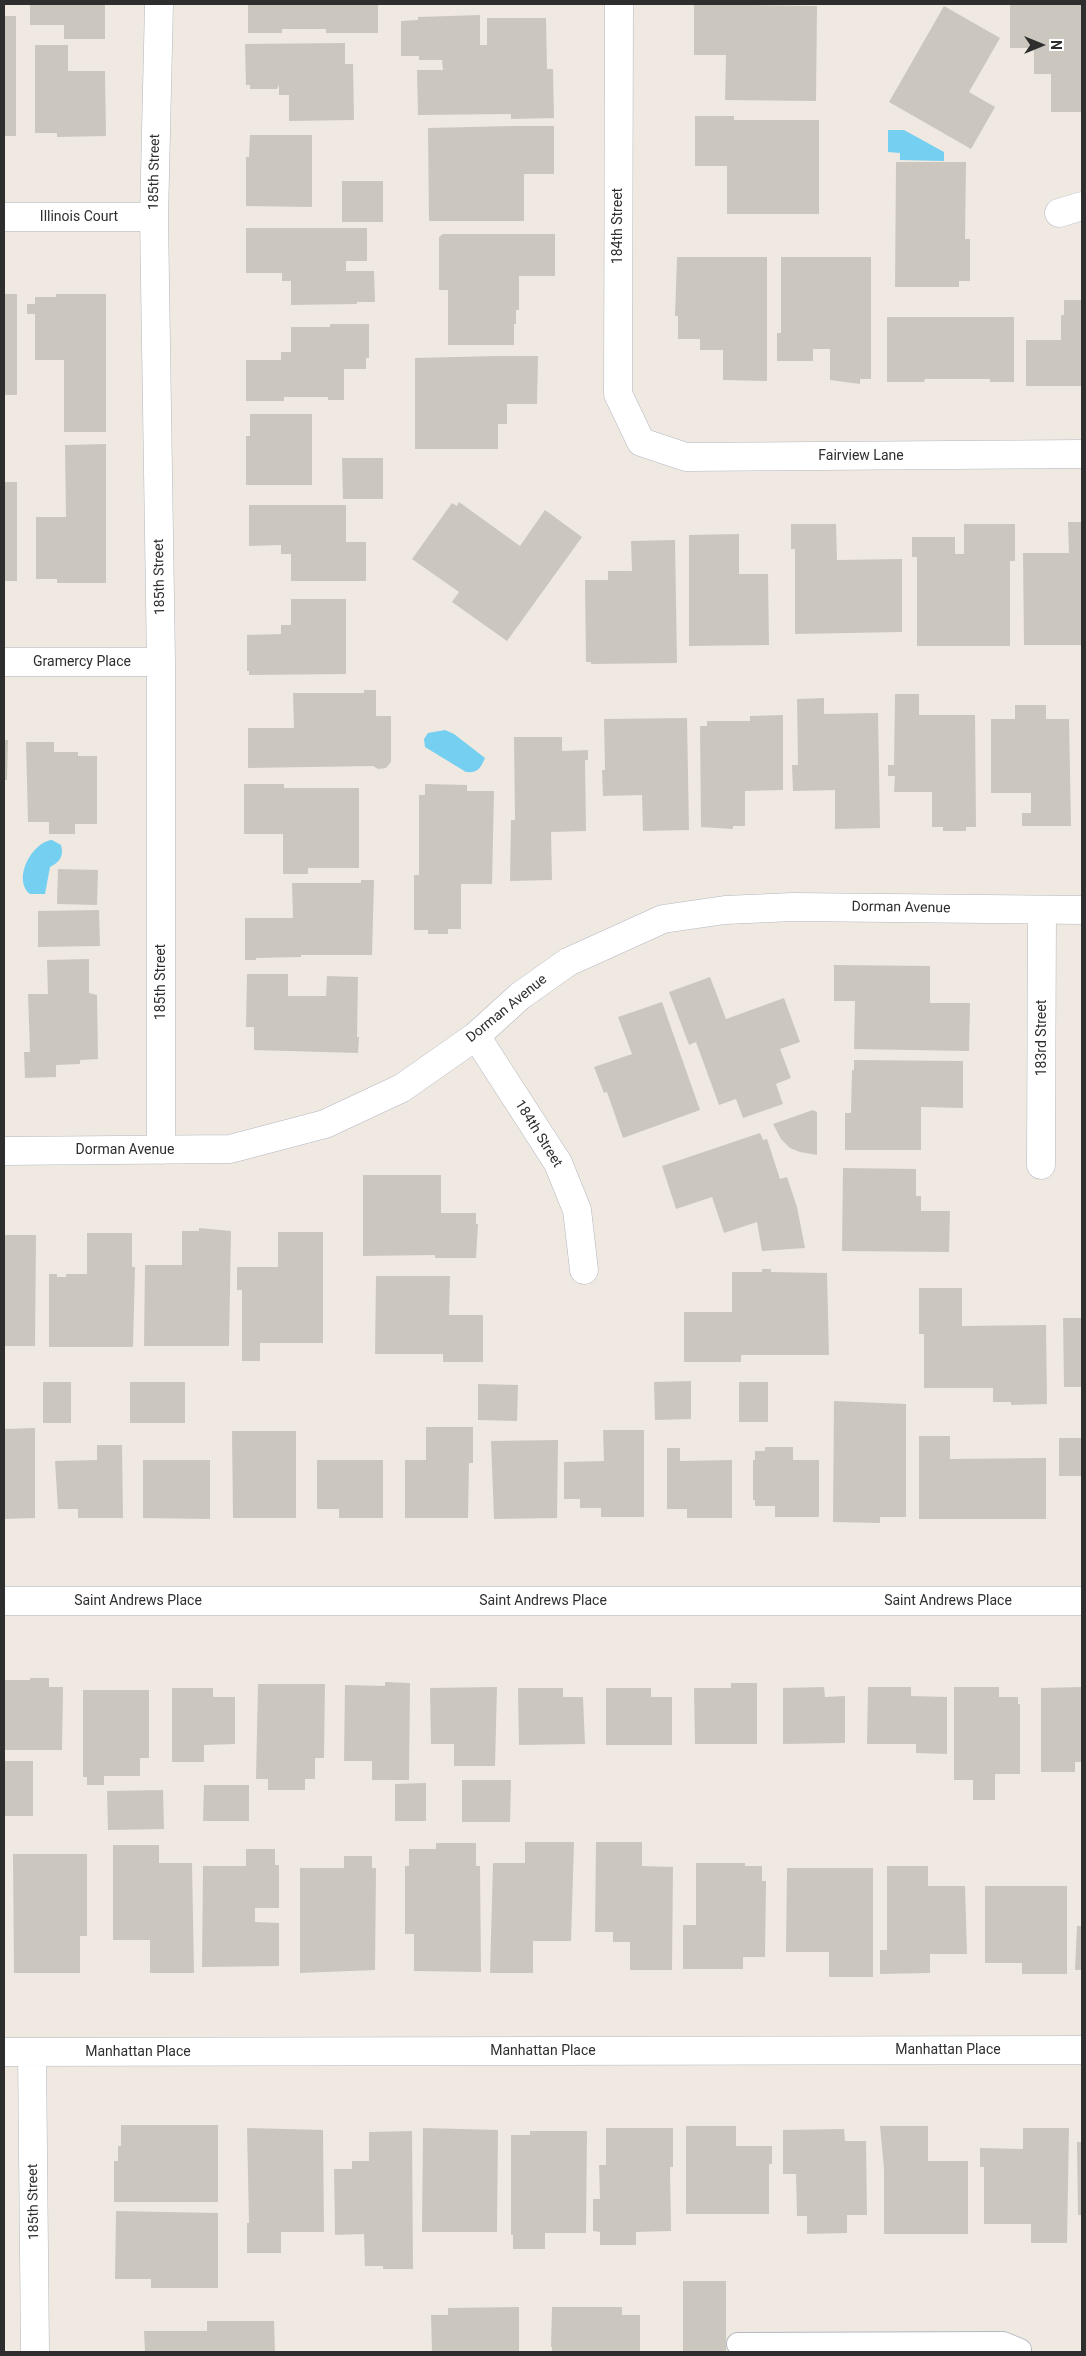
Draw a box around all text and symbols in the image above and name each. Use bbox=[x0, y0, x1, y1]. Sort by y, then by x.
north arrow bbox=[1016, 20, 1066, 70]
text: N bbox=[1048, 40, 1064, 50]
street label: 185th Street bbox=[146, 134, 164, 210]
street label: 184th Street bbox=[610, 188, 626, 264]
street label: Illinois Court bbox=[40, 209, 118, 225]
street label: Fairview Lane bbox=[818, 448, 904, 464]
street label: 185th Street bbox=[151, 539, 169, 615]
street label: Gramercy Place bbox=[33, 654, 131, 670]
street label: Dorman Avenue bbox=[851, 899, 951, 917]
street label: 185th Street bbox=[153, 944, 169, 1020]
street label: Dorman Avenue bbox=[463, 971, 551, 1047]
street label: 183rd Street bbox=[1034, 1000, 1050, 1076]
street label: 184th Street bbox=[511, 1097, 565, 1171]
street label: Dorman Avenue bbox=[76, 1142, 174, 1158]
street label: Saint Andrews Place bbox=[74, 1593, 202, 1609]
street label: Saint Andrews Place bbox=[479, 1593, 607, 1609]
street label: Saint Andrews Place bbox=[884, 1593, 1012, 1609]
street label: Manhattan Place bbox=[895, 2042, 1001, 2058]
street label: Manhattan Place bbox=[490, 2043, 596, 2059]
street label: Manhattan Place bbox=[85, 2044, 191, 2060]
street label: 185th Street bbox=[25, 2164, 43, 2240]

